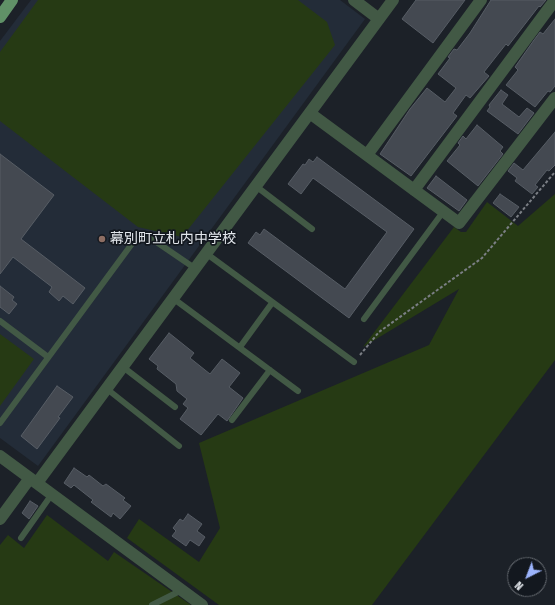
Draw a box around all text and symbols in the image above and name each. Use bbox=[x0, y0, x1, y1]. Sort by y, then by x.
place label: 幕別町立札内中学校 bbox=[110, 231, 236, 247]
marker: 幕別町立札内中学校 bbox=[97, 234, 107, 244]
north arrow bbox=[507, 557, 547, 597]
text: N bbox=[513, 579, 526, 593]

